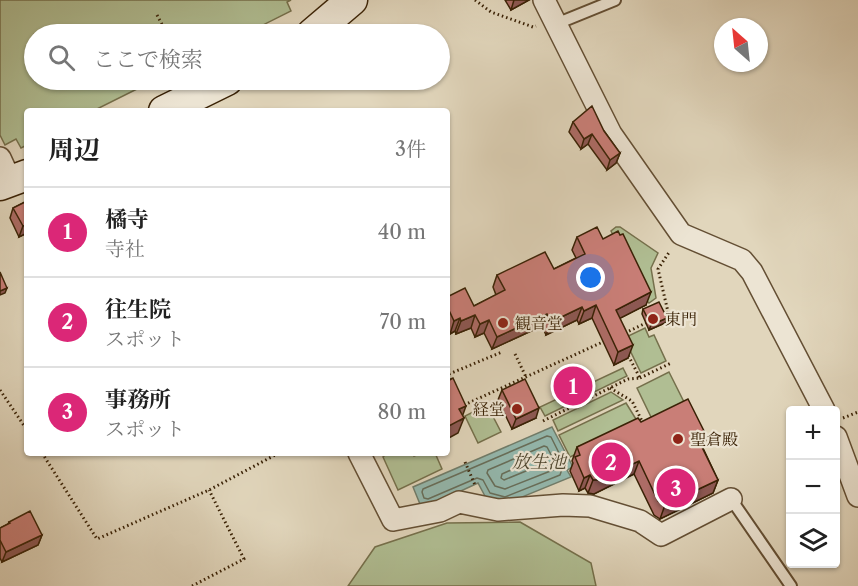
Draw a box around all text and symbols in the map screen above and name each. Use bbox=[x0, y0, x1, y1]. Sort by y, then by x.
north arrow bbox=[714, 18, 768, 72]
search box bbox=[24, 24, 450, 90]
icon: search bbox=[45, 41, 78, 74]
text: ここで検索 bbox=[93, 46, 203, 73]
text: 周辺 bbox=[48, 134, 100, 166]
text: 3件 bbox=[395, 137, 426, 161]
text: 橘寺 bbox=[105, 206, 149, 233]
text: 1 bbox=[63, 220, 72, 244]
text: 40 m bbox=[378, 220, 426, 244]
text: 寺社 bbox=[105, 237, 145, 261]
your location bbox=[576, 263, 605, 292]
text: 往生院 bbox=[105, 296, 171, 323]
place label: 東門 bbox=[665, 309, 697, 329]
text: 2 bbox=[62, 310, 73, 334]
text: 70 m bbox=[380, 310, 426, 334]
marker: 東門 bbox=[646, 312, 660, 326]
place label: 観音堂 bbox=[515, 313, 563, 333]
marker: 観音堂 bbox=[496, 316, 510, 330]
text: スポット bbox=[105, 327, 185, 351]
pin: 1 bbox=[554, 364, 592, 408]
text: 事務所 bbox=[105, 386, 171, 413]
place label: 経堂 bbox=[473, 399, 505, 419]
text: 3 bbox=[62, 400, 73, 424]
text: 80 m bbox=[378, 400, 426, 424]
marker: 経堂 bbox=[510, 402, 524, 416]
map controls bbox=[786, 406, 840, 568]
button: + bbox=[786, 406, 840, 460]
text: スポット bbox=[105, 417, 185, 441]
place label: 聖倉殿 bbox=[690, 429, 738, 449]
marker: 聖倉殿 bbox=[671, 432, 685, 446]
pin: 2 bbox=[592, 440, 630, 484]
water label: 放生池 bbox=[512, 451, 568, 473]
button: − bbox=[786, 460, 840, 514]
pin: 3 bbox=[656, 466, 696, 510]
button: layers bbox=[786, 514, 840, 568]

